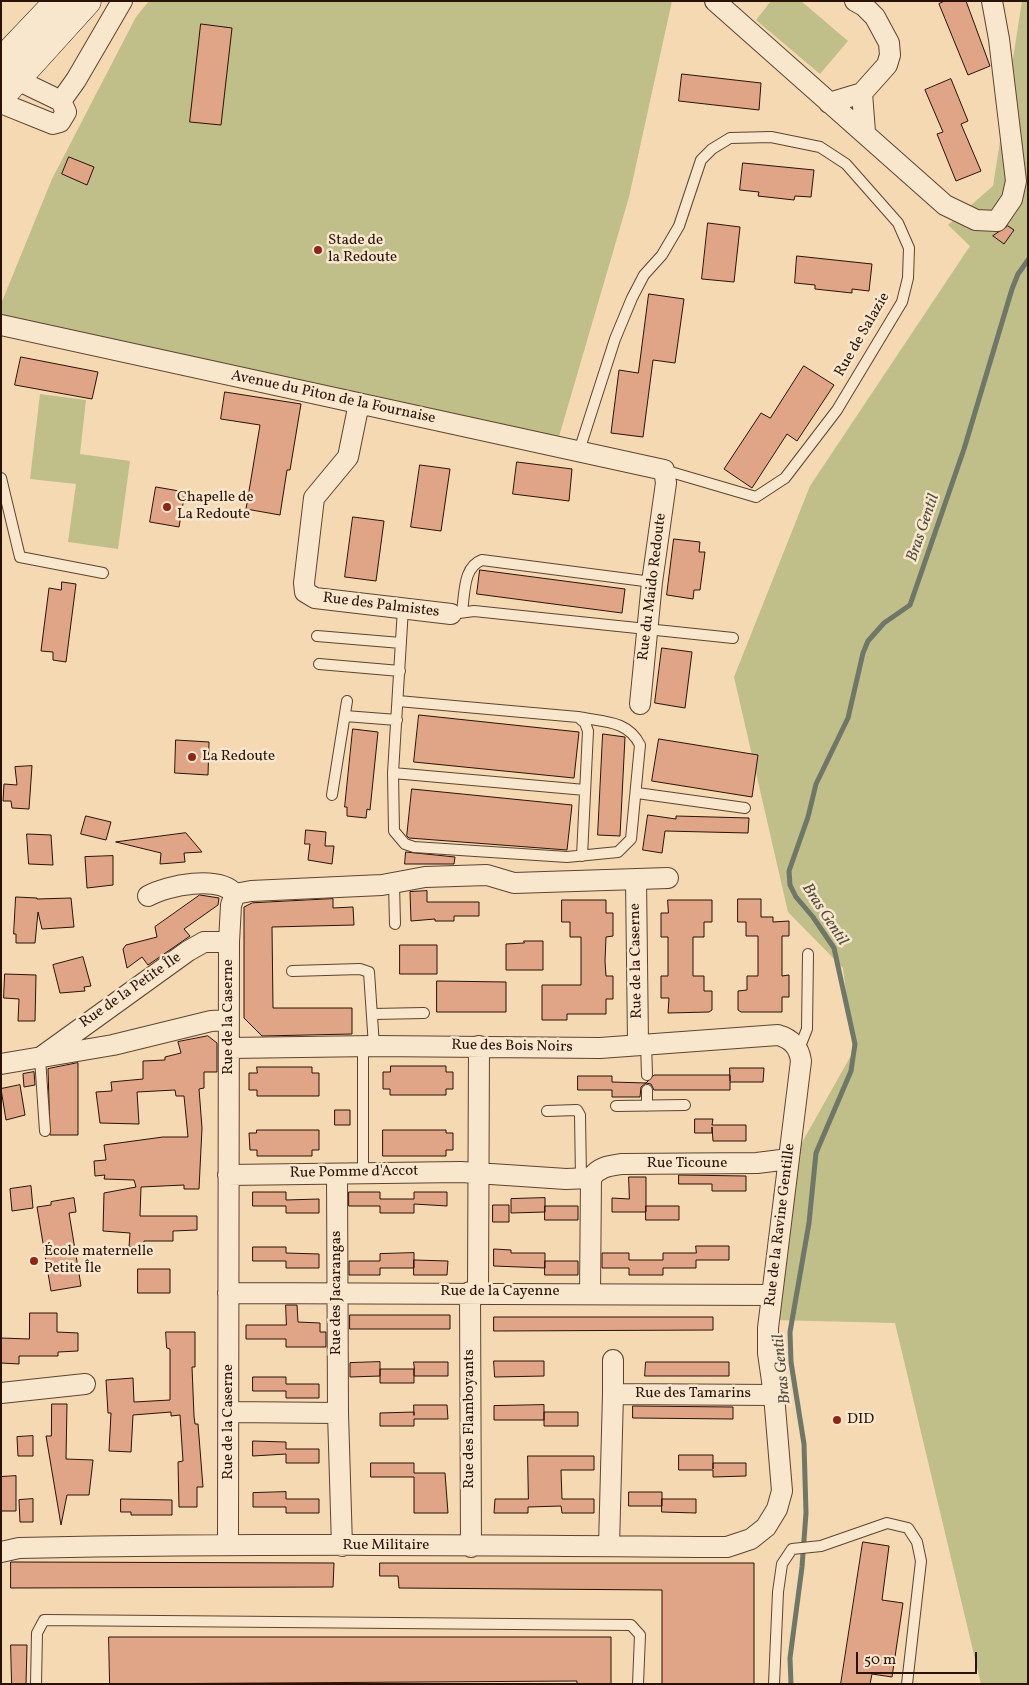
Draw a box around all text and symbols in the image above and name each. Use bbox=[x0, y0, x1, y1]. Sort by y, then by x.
place label: Stade de la Redoute bbox=[328, 232, 397, 267]
marker: Stade de la Redoute bbox=[312, 244, 324, 256]
street label: Rue de Salazie bbox=[832, 290, 894, 380]
street label: Avenue du Piton de la Fournaise bbox=[229, 368, 437, 428]
place label: Chapelle de La Redoute bbox=[177, 489, 254, 524]
water label: Bras Gentil bbox=[903, 492, 945, 564]
marker: Chapelle de La Redoute bbox=[161, 501, 173, 513]
street label: Rue du Maido Redoute bbox=[635, 512, 671, 662]
street label: Rue des Palmistes bbox=[322, 590, 440, 622]
place label: La Redoute bbox=[202, 748, 275, 766]
marker: La Redoute bbox=[186, 751, 198, 763]
water label: Bras Gentil bbox=[797, 880, 851, 950]
street label: Rue de la Caserne bbox=[627, 903, 647, 1019]
street label: Rue de la Petite Île bbox=[77, 949, 185, 1033]
street label: Rue de la Caserne bbox=[220, 959, 238, 1075]
street label: Rue des Bois Noirs bbox=[451, 1037, 573, 1057]
street label: Rue de la Ravine Gentille bbox=[762, 1143, 800, 1307]
street label: Rue Ticoune bbox=[647, 1155, 727, 1173]
street label: Rue Pomme d'Accot bbox=[289, 1163, 419, 1183]
street label: Rue des Jacarangas bbox=[328, 1231, 346, 1355]
place label: École maternelle Petite Île bbox=[44, 1243, 153, 1278]
marker: École maternelle Petite Île bbox=[28, 1255, 40, 1267]
street label: Rue de la Cayenne bbox=[440, 1283, 560, 1301]
water label: Bras Gentil bbox=[770, 1333, 796, 1405]
street label: Rue des Flamboyants bbox=[461, 1349, 479, 1489]
street label: Rue de la Caserne bbox=[220, 1364, 238, 1480]
street label: Rue des Tamarins bbox=[635, 1385, 751, 1403]
place label: DID bbox=[847, 1411, 874, 1429]
marker: DID bbox=[831, 1414, 843, 1426]
street label: Rue Militaire bbox=[343, 1537, 429, 1555]
scale bar bbox=[859, 1642, 980, 1674]
text: 50 m bbox=[864, 1650, 896, 1671]

